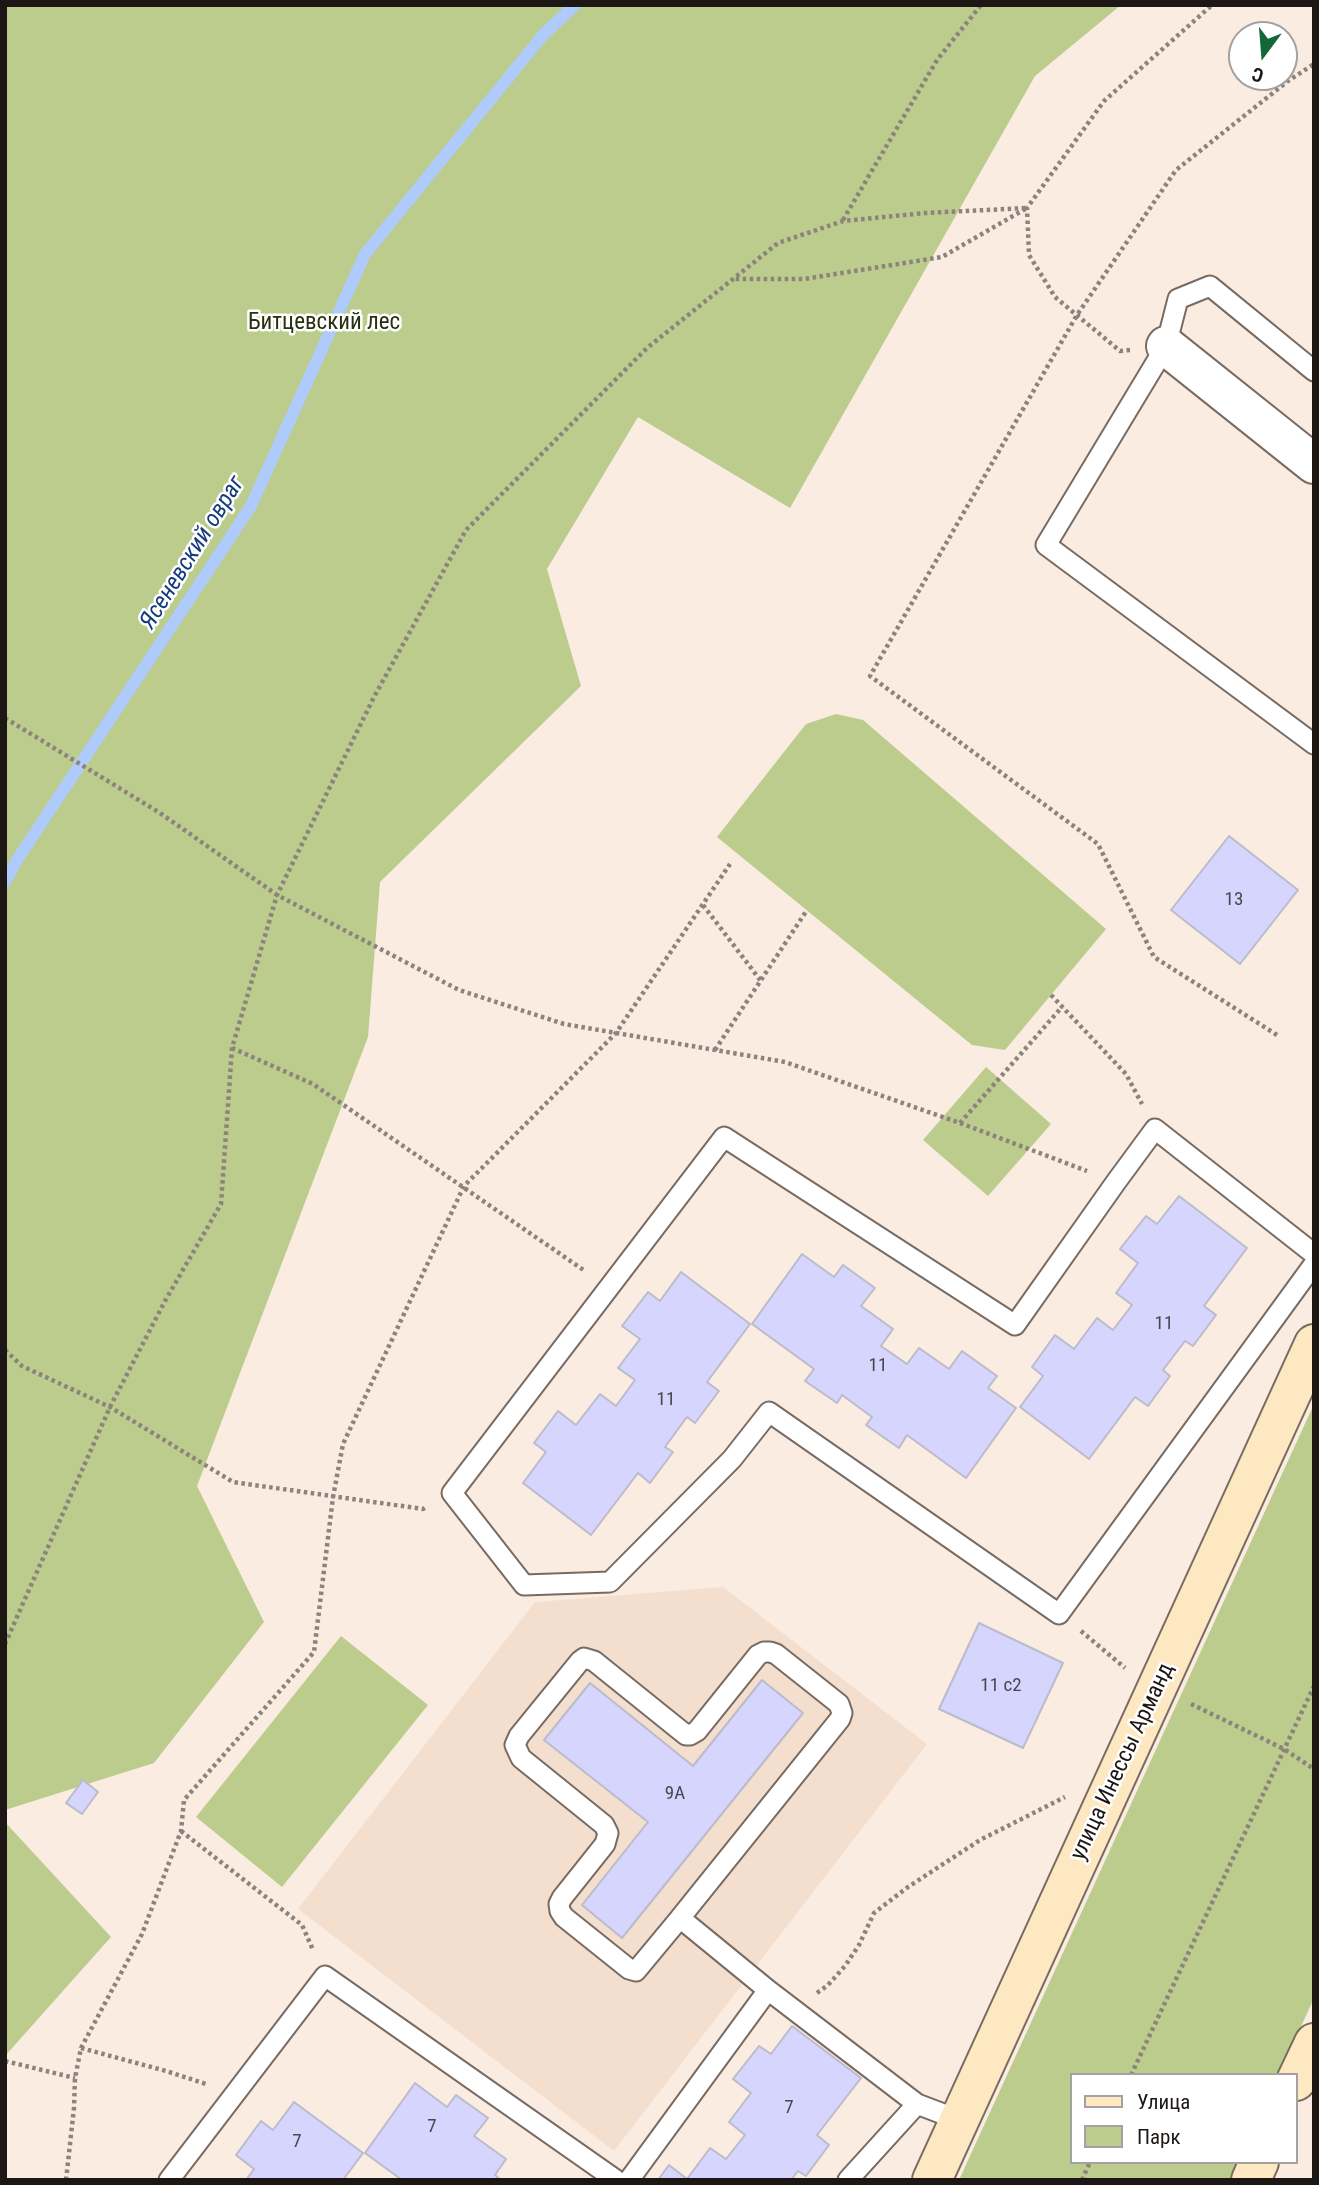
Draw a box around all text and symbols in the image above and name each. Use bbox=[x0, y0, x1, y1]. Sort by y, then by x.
north arrow bbox=[1228, 21, 1298, 91]
text: С bbox=[1249, 62, 1266, 87]
park label: Битцевский лес bbox=[248, 309, 400, 337]
water label: Ясеневский овраг bbox=[134, 471, 252, 635]
house number: 13 bbox=[1225, 889, 1243, 911]
house number: 11 bbox=[1155, 1313, 1173, 1335]
house number: 11 bbox=[869, 1355, 887, 1377]
house number: 11 bbox=[657, 1389, 675, 1411]
street label: улица Инессы Арманд bbox=[1065, 1659, 1181, 1865]
house number: 11 с2 bbox=[980, 1675, 1022, 1697]
house number: 9А bbox=[665, 1783, 685, 1805]
legend bbox=[1070, 2073, 1298, 2164]
text: Улица bbox=[1137, 2090, 1190, 2114]
house number: 7 bbox=[784, 2097, 794, 2119]
house number: 7 bbox=[427, 2116, 437, 2138]
text: Парк bbox=[1137, 2125, 1181, 2149]
house number: 7 bbox=[292, 2131, 302, 2153]

